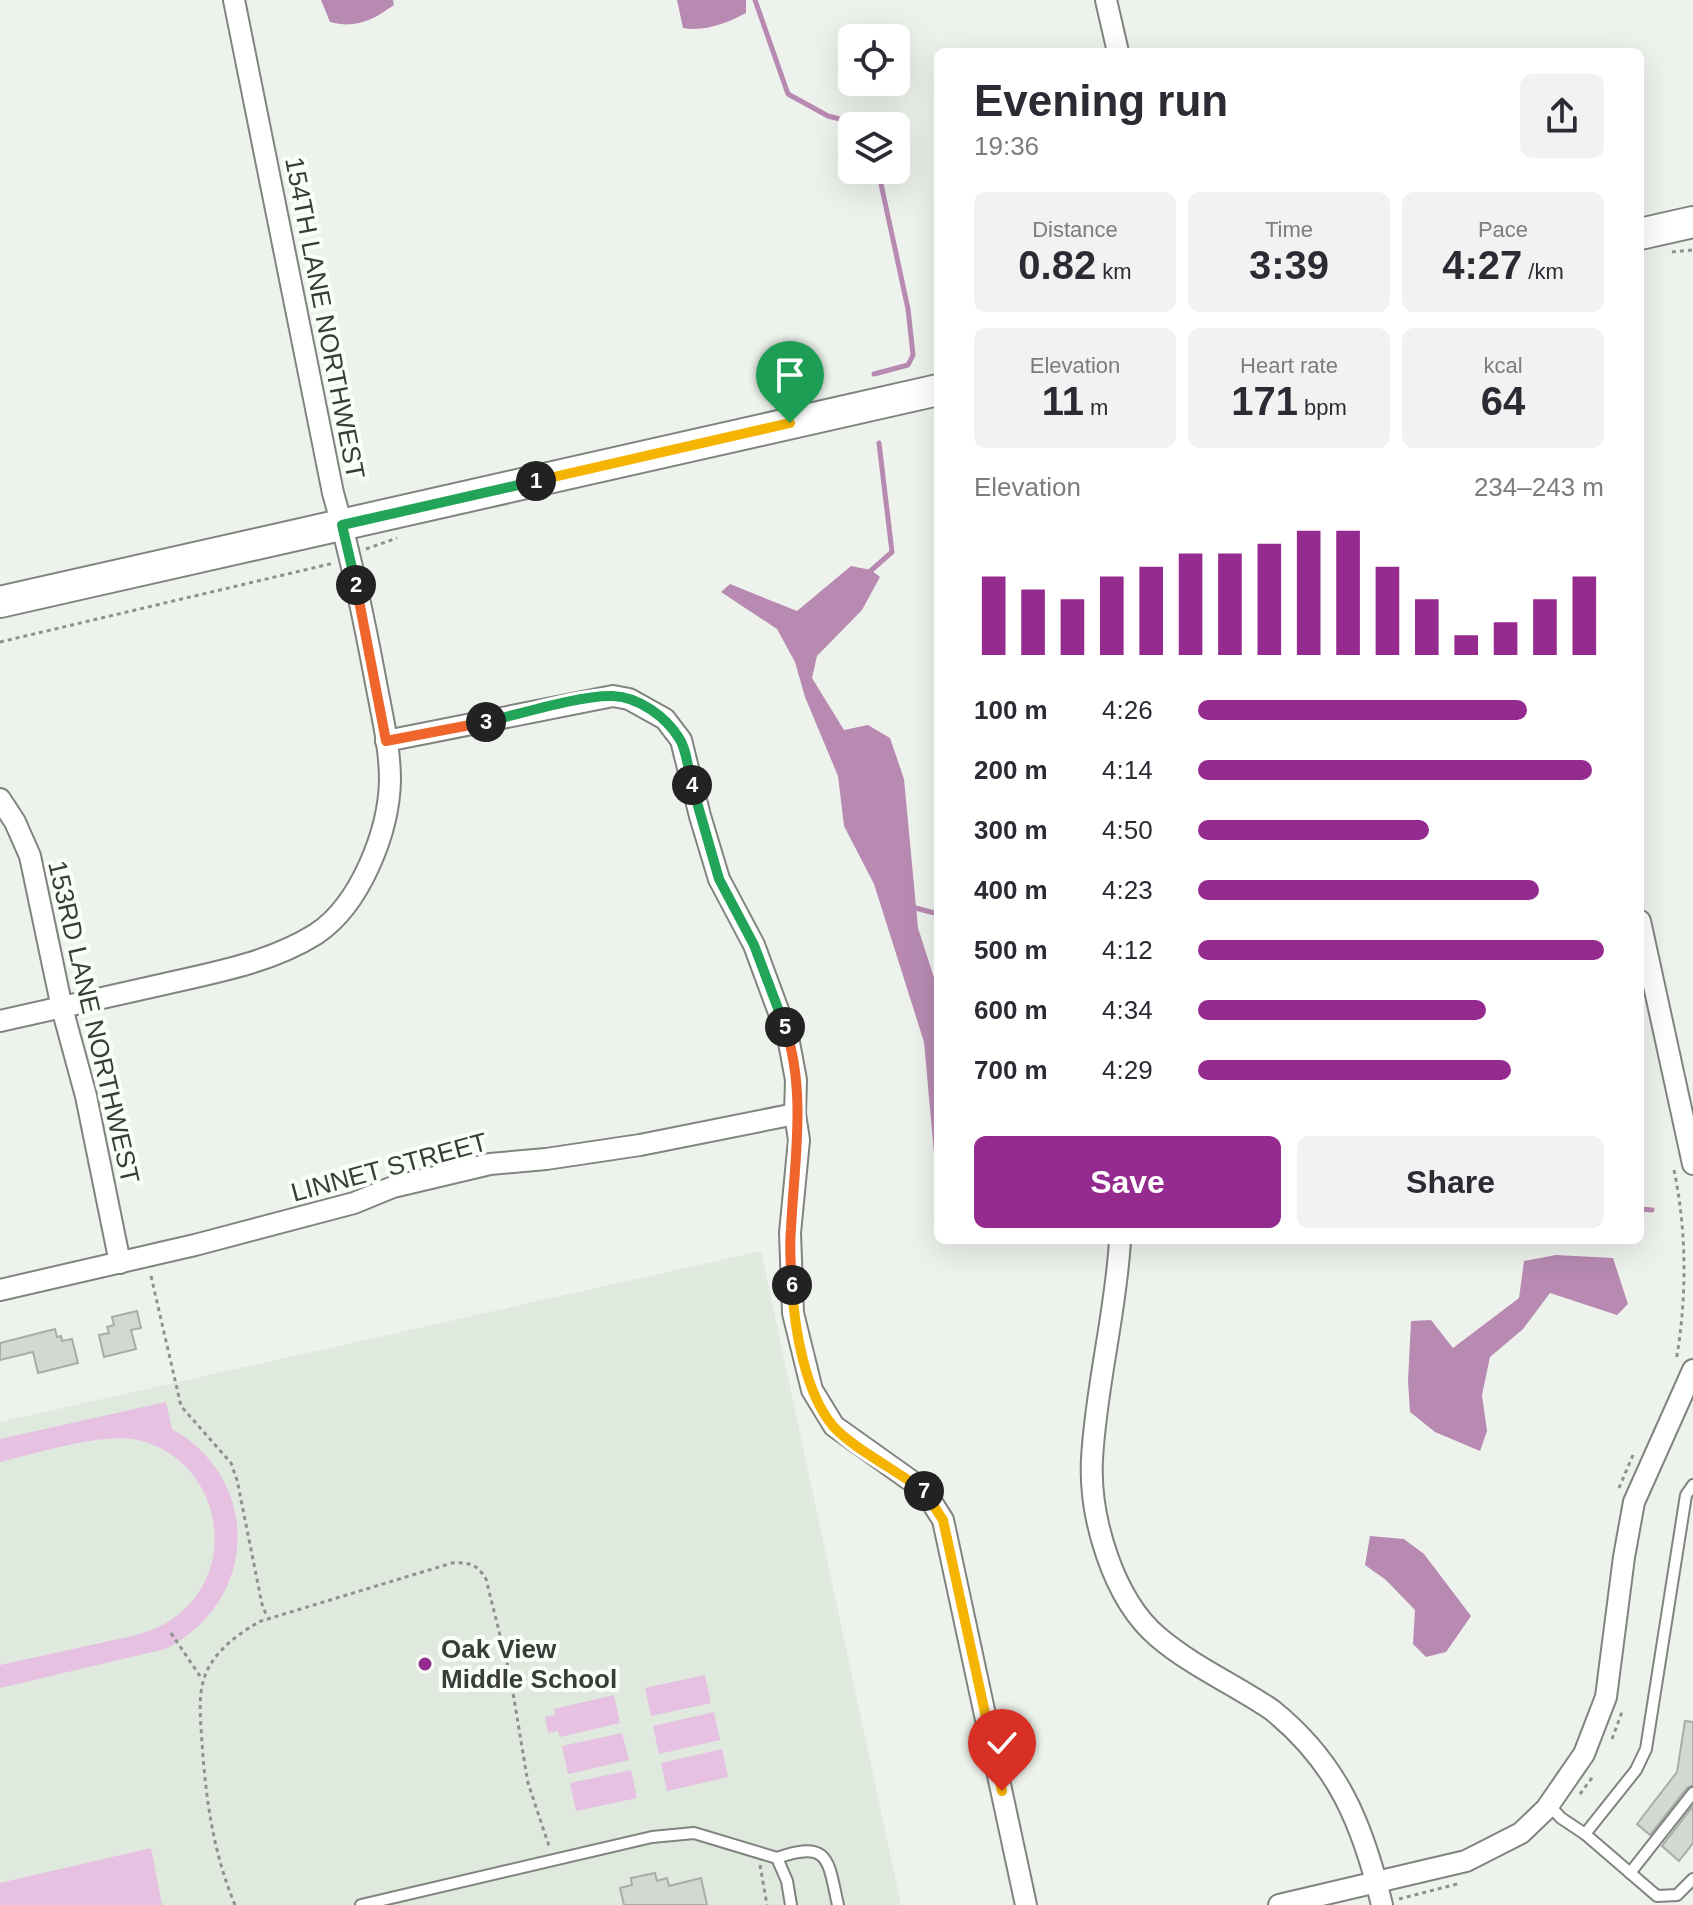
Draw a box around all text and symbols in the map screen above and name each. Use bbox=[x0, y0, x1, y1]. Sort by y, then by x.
map controls bbox=[838, 24, 910, 184]
button: locate bbox=[838, 24, 910, 96]
button: share bbox=[1520, 74, 1604, 158]
text: Evening run bbox=[974, 76, 1228, 125]
button: layers bbox=[838, 112, 910, 184]
text: 19:36 bbox=[974, 131, 1039, 161]
street label: 154TH LANE NORTHWEST bbox=[279, 154, 371, 482]
text: Distance bbox=[1032, 217, 1118, 242]
text: Time bbox=[1265, 217, 1313, 242]
text: Pace bbox=[1478, 217, 1528, 242]
text: 0.82 bbox=[1018, 243, 1096, 287]
text: 3:39 bbox=[1249, 243, 1329, 287]
text: 4:27 bbox=[1442, 243, 1522, 287]
text: km bbox=[1096, 259, 1132, 284]
text: /km bbox=[1522, 259, 1564, 284]
pin bbox=[756, 341, 824, 423]
icon: arrive bbox=[768, 353, 812, 397]
text: Elevation bbox=[1030, 353, 1120, 378]
text: Heart rate bbox=[1240, 353, 1338, 378]
text: kcal bbox=[1483, 353, 1523, 378]
text: 11 bbox=[1042, 379, 1084, 423]
text: 171 bbox=[1231, 379, 1298, 423]
text: 64 bbox=[1481, 379, 1525, 423]
text: m bbox=[1084, 395, 1108, 420]
text: bpm bbox=[1298, 395, 1347, 420]
pin: 1 bbox=[516, 461, 556, 501]
text: 1 bbox=[530, 468, 542, 493]
text: Elevation bbox=[974, 472, 1081, 502]
text: 234–243 m bbox=[1474, 472, 1604, 502]
pin: 2 bbox=[336, 565, 376, 605]
text: 2 bbox=[350, 572, 362, 597]
text: 100 m bbox=[974, 695, 1048, 725]
text: 4:26 bbox=[1102, 695, 1153, 725]
pin: 3 bbox=[466, 702, 506, 742]
text: 3 bbox=[480, 709, 492, 734]
text: 200 m bbox=[974, 755, 1048, 785]
text: 4:14 bbox=[1102, 755, 1153, 785]
pin: 4 bbox=[672, 765, 712, 805]
text: 4 bbox=[686, 772, 698, 797]
text: 300 m bbox=[974, 815, 1048, 845]
text: 4:50 bbox=[1102, 815, 1153, 845]
street label: 153RD LANE NORTHWEST bbox=[42, 858, 146, 1186]
text: 400 m bbox=[974, 875, 1048, 905]
text: 4:23 bbox=[1102, 875, 1153, 905]
text: 500 m bbox=[974, 935, 1048, 965]
text: 4:12 bbox=[1102, 935, 1153, 965]
text: 600 m bbox=[974, 995, 1048, 1025]
text: 4:34 bbox=[1102, 995, 1153, 1025]
pin: 5 bbox=[765, 1007, 805, 1047]
text: 5 bbox=[779, 1014, 791, 1039]
text: 700 m bbox=[974, 1055, 1048, 1085]
text: 4:29 bbox=[1102, 1055, 1153, 1085]
street label: LINNET STREET bbox=[288, 1126, 490, 1208]
button: Save bbox=[974, 1136, 1281, 1228]
button: Share bbox=[1297, 1136, 1604, 1228]
pin: 6 bbox=[772, 1265, 812, 1305]
text: 6 bbox=[786, 1272, 798, 1297]
pin: 7 bbox=[904, 1471, 944, 1511]
text: 7 bbox=[918, 1478, 930, 1503]
place label: Oak View Middle School bbox=[441, 1634, 617, 1694]
marker: Oak View Middle School bbox=[416, 1655, 434, 1673]
pin bbox=[968, 1709, 1036, 1791]
icon: check bbox=[980, 1721, 1024, 1765]

